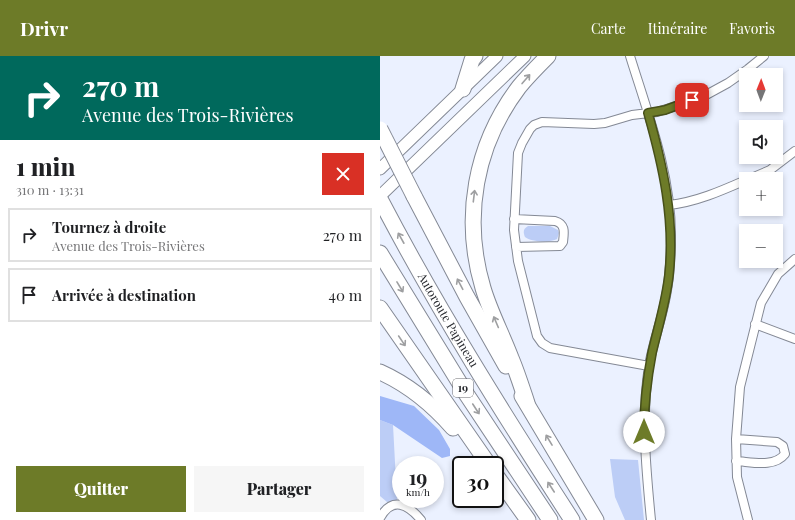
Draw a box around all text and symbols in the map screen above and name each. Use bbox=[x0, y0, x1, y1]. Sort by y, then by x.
text: Drivr bbox=[20, 15, 68, 41]
text: Carte bbox=[591, 19, 626, 38]
text: Itinéraire bbox=[648, 19, 707, 38]
text: Favoris bbox=[729, 19, 775, 38]
text: 270 m bbox=[82, 67, 159, 104]
north arrow bbox=[739, 68, 783, 112]
map controls bbox=[739, 68, 783, 268]
icon: right bbox=[16, 72, 68, 124]
one-way arrow bbox=[522, 73, 531, 84]
pin bbox=[675, 83, 709, 117]
icon: arrive bbox=[681, 89, 703, 111]
text: Avenue des Trois-Rivières bbox=[82, 103, 293, 127]
button: sound bbox=[739, 120, 783, 164]
text: 1 min bbox=[16, 150, 75, 182]
button: close bbox=[322, 153, 364, 195]
button: + bbox=[739, 172, 783, 216]
text: 310 m · 13:31 bbox=[16, 181, 84, 198]
one-way arrow bbox=[470, 190, 478, 203]
text: Tournez à droite bbox=[52, 217, 166, 237]
icon: right bbox=[18, 224, 40, 246]
button: − bbox=[739, 224, 783, 268]
text: 270 m bbox=[323, 225, 362, 245]
one-way arrow bbox=[397, 232, 404, 244]
text: Avenue des Trois-Rivières bbox=[52, 237, 205, 254]
street label: Autoroute Papineau bbox=[414, 269, 483, 370]
one-way arrow bbox=[456, 278, 463, 290]
one-way arrow bbox=[397, 281, 405, 293]
icon: arrive bbox=[18, 284, 40, 306]
text: Arrivée à destination bbox=[52, 285, 196, 305]
text: 40 m bbox=[329, 285, 362, 305]
one-way arrow bbox=[491, 317, 499, 329]
one-way arrow bbox=[398, 335, 406, 346]
road number: 19 bbox=[453, 379, 473, 397]
one-way arrow bbox=[472, 403, 480, 414]
position arrow bbox=[623, 411, 665, 453]
one-way arrow bbox=[544, 434, 552, 446]
speed limit sign: 30 bbox=[452, 456, 504, 508]
text: 19 bbox=[409, 463, 427, 490]
button: Quitter bbox=[16, 466, 186, 512]
button: Partager bbox=[194, 466, 364, 512]
one-way arrow bbox=[547, 482, 555, 493]
text: km/h bbox=[406, 485, 430, 499]

